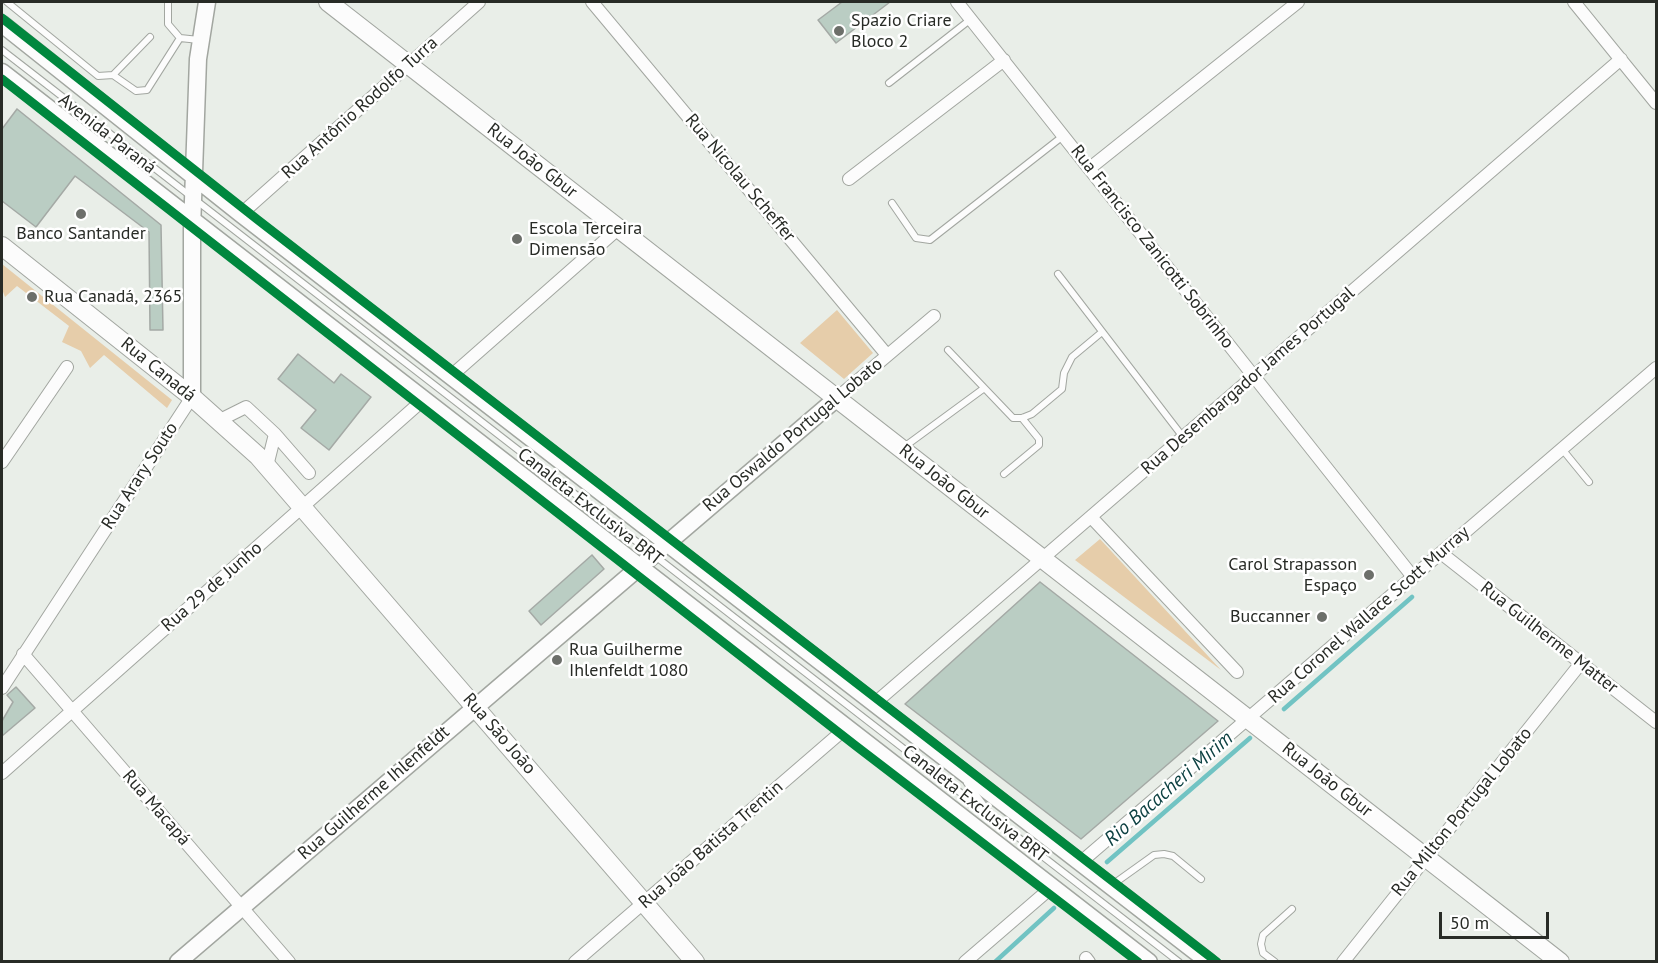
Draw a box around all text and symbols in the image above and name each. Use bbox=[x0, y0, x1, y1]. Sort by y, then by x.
place label: Spazio Criare Bloco 2 bbox=[851, 10, 952, 52]
marker: Spazio Criare Bloco 2 bbox=[832, 24, 846, 38]
street label: Rua Antônio Rodolfo Turra bbox=[278, 32, 442, 184]
street label: Avenida Paraná bbox=[54, 89, 160, 179]
street label: Rua Nicolau Scheffer bbox=[680, 110, 800, 246]
street label: Rua João Gbur bbox=[482, 119, 582, 203]
street label: Rua Francisco Zanicotti Sobrinho bbox=[1066, 141, 1238, 353]
marker: Banco Santander bbox=[74, 207, 88, 221]
place label: Escola Terceira Dimensão bbox=[529, 218, 642, 260]
place label: Banco Santander bbox=[16, 223, 146, 245]
marker: Escola Terceira Dimensão bbox=[510, 232, 524, 246]
street label: Rua Desembargador James Portugal bbox=[1137, 282, 1359, 480]
place label: Rua Canadá, 2365 bbox=[44, 286, 182, 308]
marker: Rua Canadá, 2365 bbox=[25, 290, 39, 304]
street label: Rua Canadá bbox=[116, 333, 200, 407]
street label: Rua Oswaldo Portugal Lobato bbox=[699, 354, 887, 516]
street label: Rua Arary Souto bbox=[97, 418, 183, 534]
street label: Rua João Gbur bbox=[894, 440, 994, 524]
street label: Canaleta Exclusiva BRT bbox=[513, 444, 667, 570]
street label: Rua Coronel Wallace Scott Murray bbox=[1264, 522, 1474, 708]
street label: Rua 29 de Junho bbox=[157, 537, 267, 637]
place label: Carol Strapasson Espaço bbox=[1228, 554, 1357, 596]
marker: Carol Strapasson Espaço bbox=[1362, 568, 1376, 582]
street label: Rua Guilherme Matter bbox=[1476, 578, 1622, 698]
place label: Buccanner bbox=[1230, 606, 1310, 628]
marker: Buccanner bbox=[1315, 610, 1329, 624]
place label: Rua Guilherme Ihlenfeldt 1080 bbox=[569, 639, 688, 682]
marker: Rua Guilherme Ihlenfeldt 1080 bbox=[550, 653, 564, 667]
street label: Rua São João bbox=[458, 689, 540, 779]
street label: Rua Guilherme Ihlenfeldt bbox=[294, 721, 454, 865]
street label: Rua Milton Portugal Lobato bbox=[1387, 723, 1537, 901]
water label: Rio Bacacheri Mirim bbox=[1100, 727, 1238, 851]
street label: Rua João Gbur bbox=[1277, 738, 1377, 822]
street label: Canaleta Exclusiva BRT bbox=[898, 741, 1052, 867]
street label: Rua Macapá bbox=[117, 766, 195, 850]
street label: Rua João Batista Trentin bbox=[634, 776, 788, 914]
scale bar bbox=[1442, 900, 1552, 938]
text: 50 m bbox=[1450, 911, 1489, 934]

